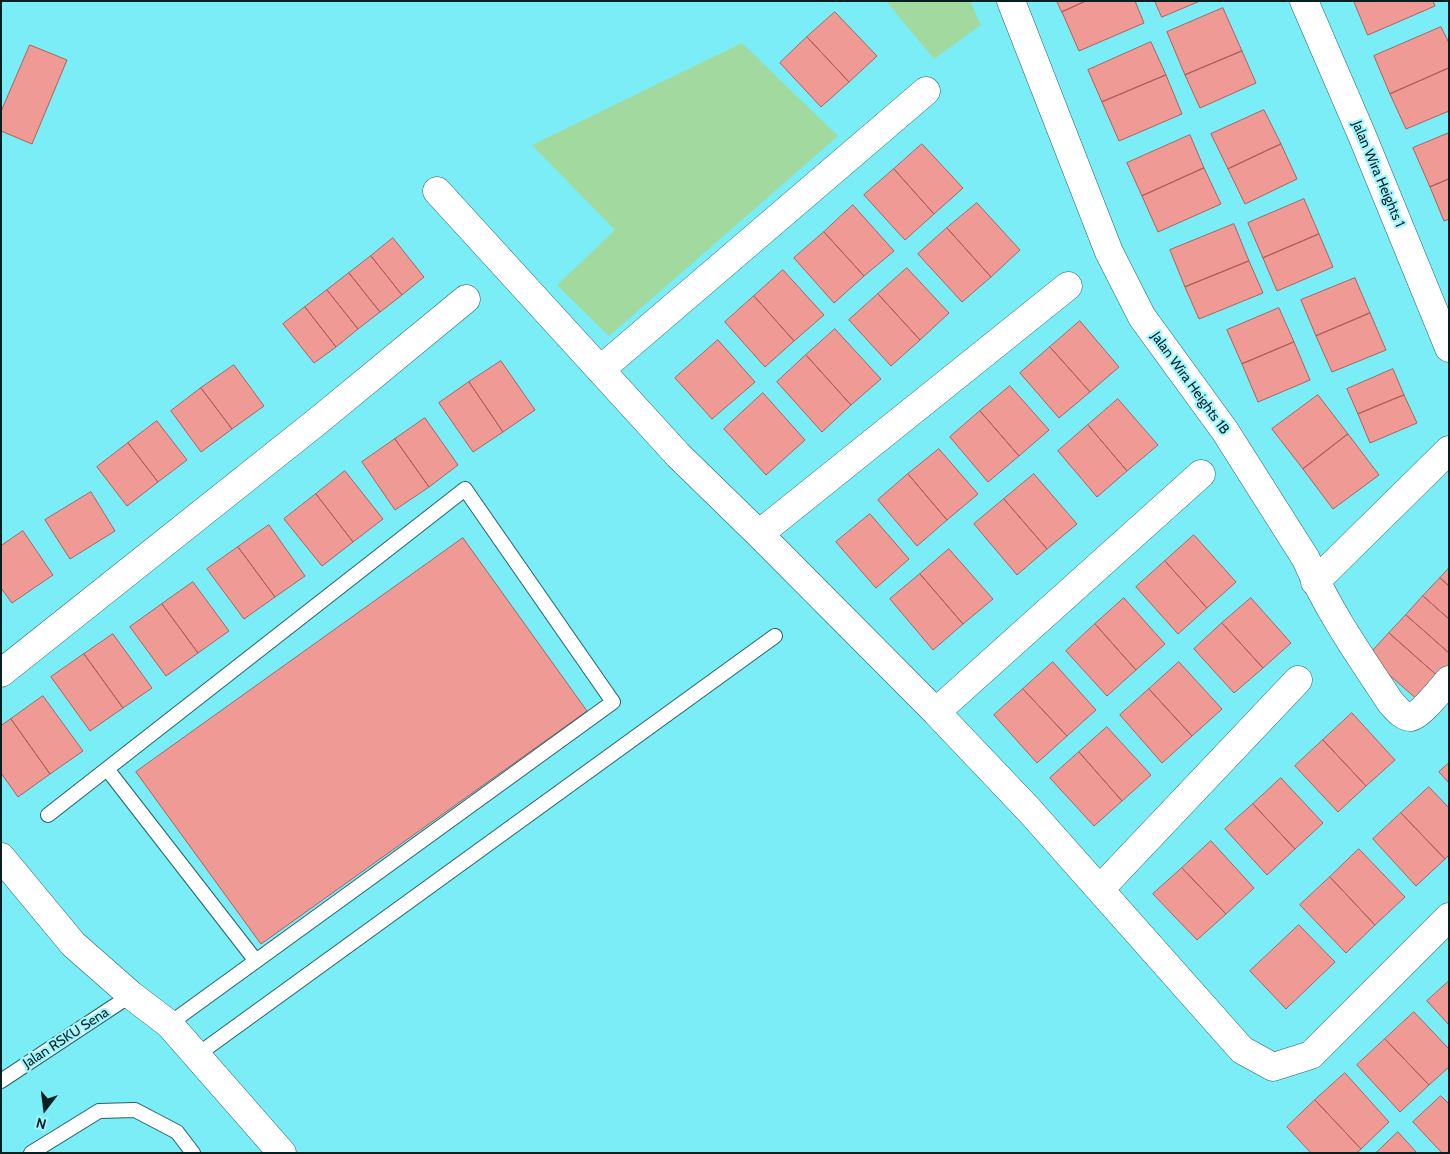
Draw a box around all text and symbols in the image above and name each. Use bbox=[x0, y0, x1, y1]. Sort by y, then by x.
street label: Jalan Wira Heights 1 bbox=[1348, 118, 1408, 230]
street label: Jalan Wira Heights 1B bbox=[1147, 329, 1233, 437]
street label: Jalan RSKU Sena bbox=[20, 1004, 112, 1072]
north arrow bbox=[20, 1084, 70, 1134]
text: N bbox=[34, 1114, 48, 1133]

